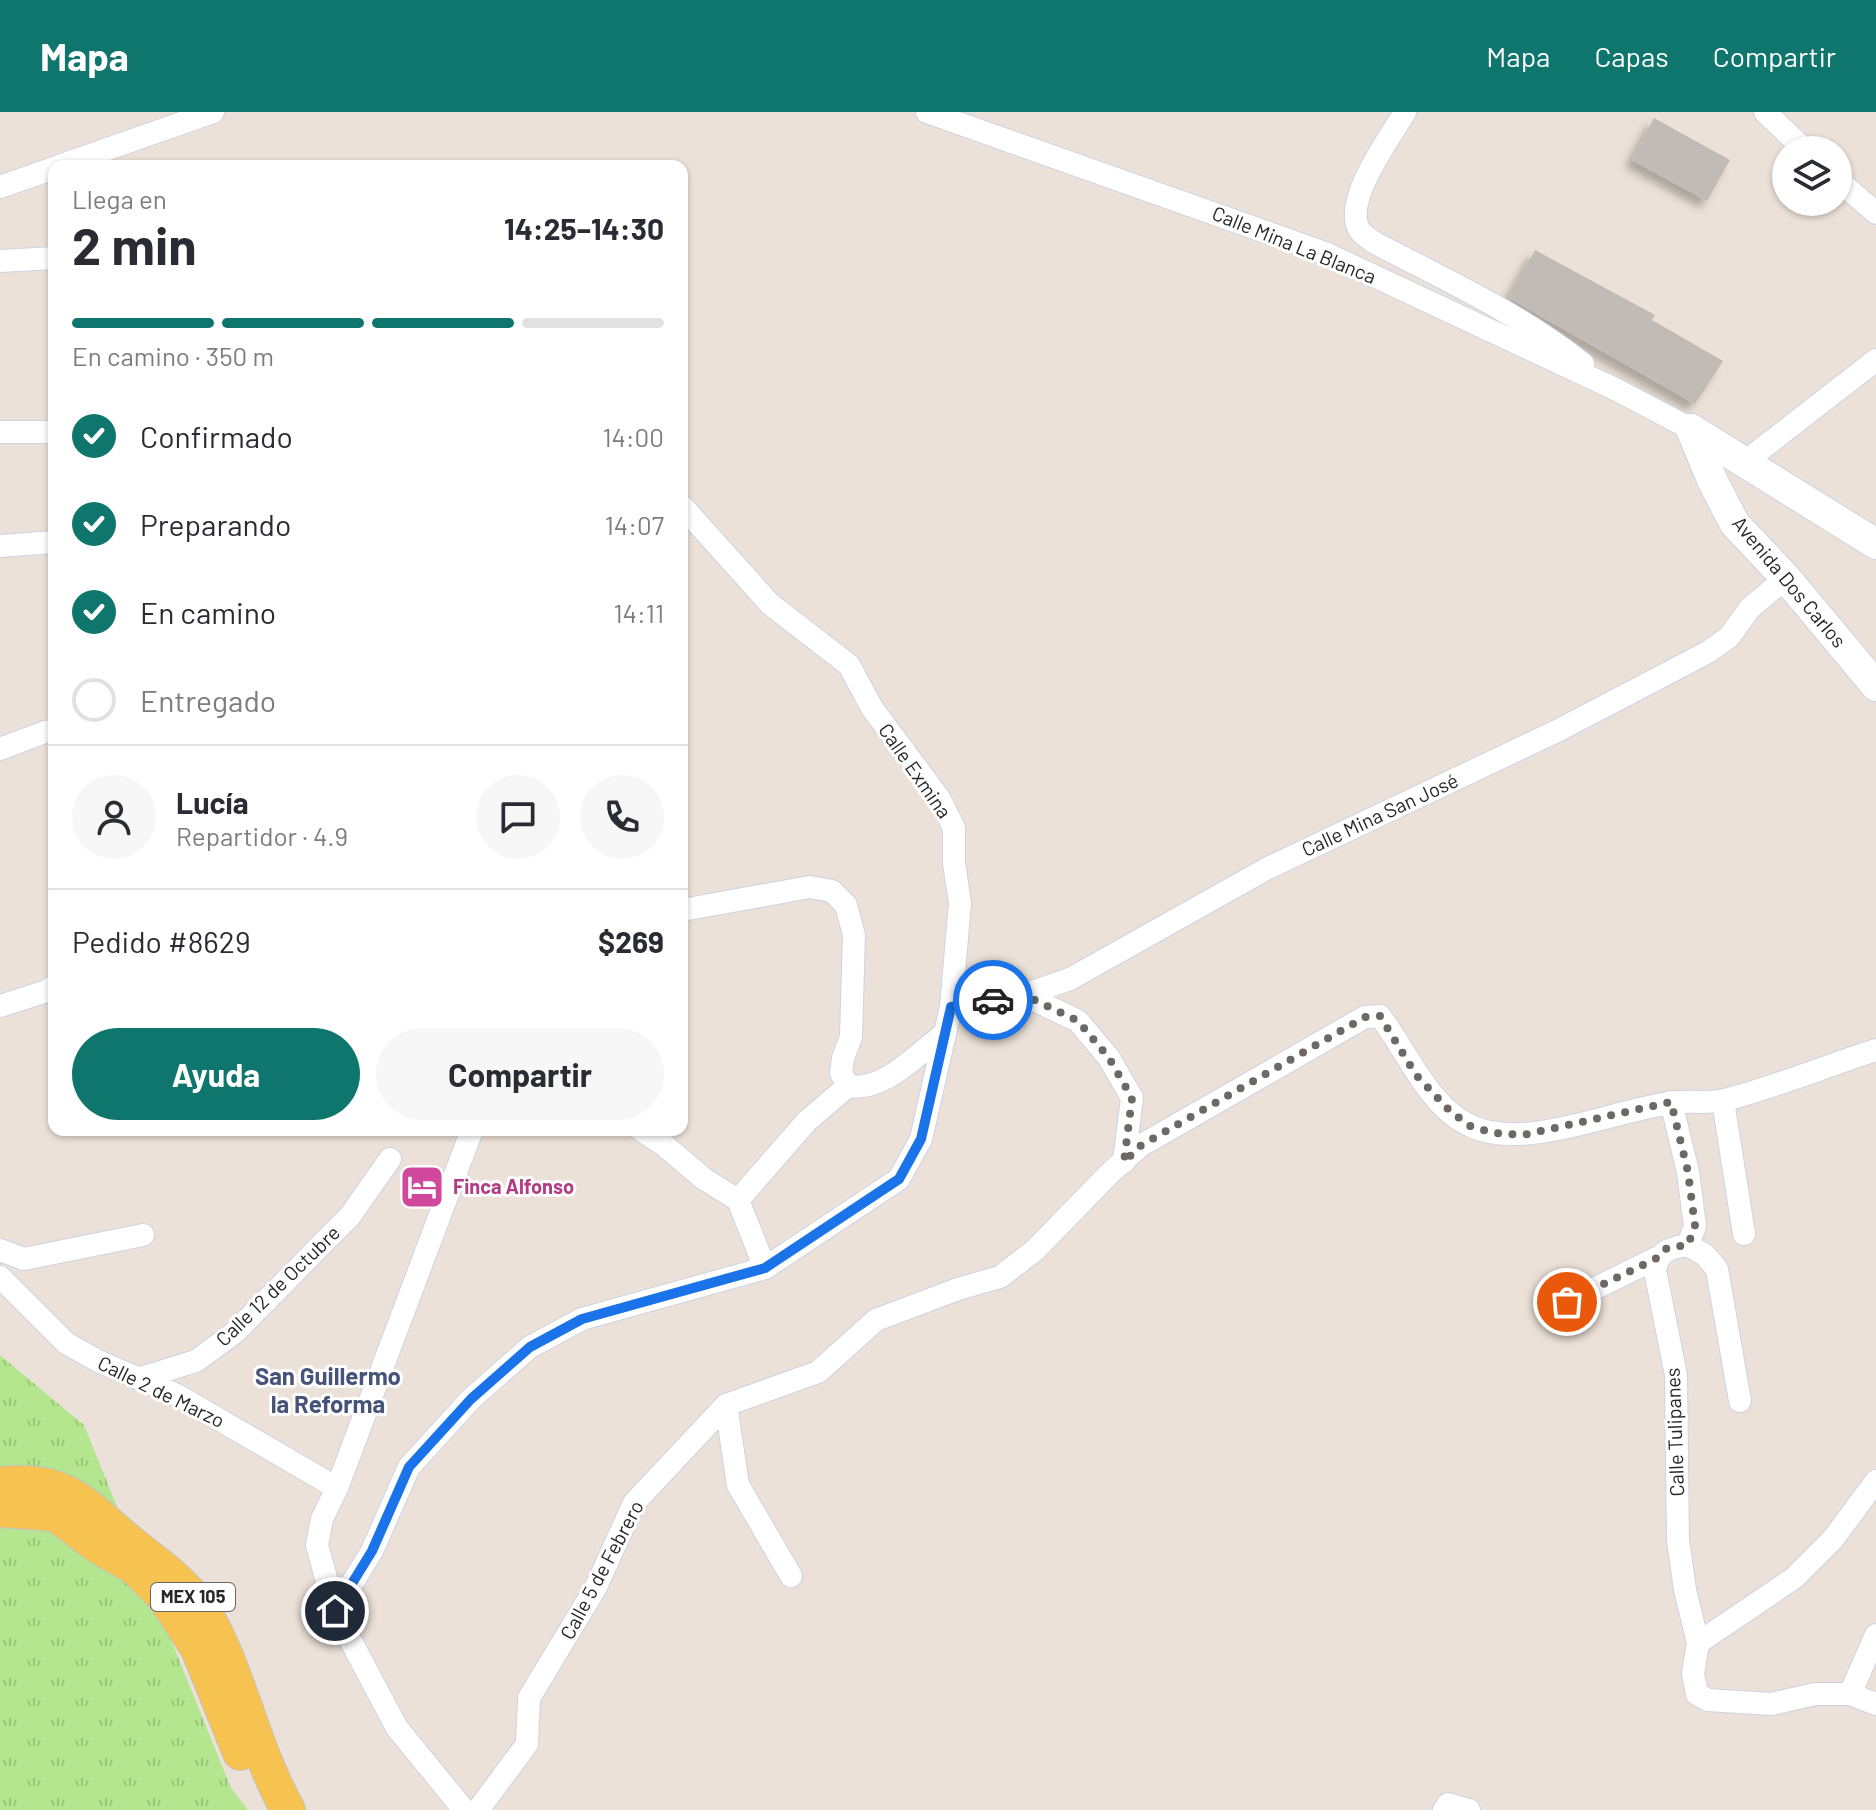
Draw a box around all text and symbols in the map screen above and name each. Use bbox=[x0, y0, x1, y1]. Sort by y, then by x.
text: Mapa bbox=[40, 33, 129, 79]
text: Mapa bbox=[1486, 39, 1550, 73]
text: Capas bbox=[1594, 39, 1669, 73]
text: Compartir bbox=[1713, 39, 1836, 73]
map controls bbox=[1772, 136, 1852, 216]
button: layers bbox=[1772, 136, 1852, 216]
text: Llega en bbox=[72, 183, 167, 214]
street label: Calle Mina La Blanca bbox=[1209, 200, 1380, 288]
text: 14:25–14:30 bbox=[504, 210, 664, 246]
text: 2 min bbox=[72, 213, 197, 275]
text: En camino · 350 m bbox=[72, 340, 274, 371]
icon: check bbox=[72, 414, 116, 458]
text: Confirmado bbox=[140, 418, 293, 454]
text: 14:00 bbox=[602, 421, 664, 452]
icon: check bbox=[72, 502, 116, 546]
text: Preparando bbox=[140, 506, 291, 542]
text: 14:07 bbox=[605, 509, 664, 540]
street label: Avenida Dos Carlos bbox=[1728, 511, 1852, 652]
icon: check bbox=[72, 590, 116, 634]
text: En camino bbox=[140, 594, 276, 630]
text: 14:11 bbox=[613, 597, 664, 628]
text: Entregado bbox=[140, 682, 276, 718]
street label: Calle Exmina bbox=[874, 718, 957, 823]
street label: Calle Mina San José bbox=[1298, 767, 1462, 861]
button: person bbox=[72, 775, 156, 859]
button: chat bbox=[476, 775, 560, 859]
button: phone bbox=[580, 775, 664, 859]
text: Lucía bbox=[176, 784, 249, 820]
text: Repartidor · 4.9 bbox=[176, 820, 348, 851]
text: Pedido #8629 bbox=[72, 923, 251, 959]
text: $269 bbox=[598, 923, 664, 959]
courier bbox=[953, 960, 1033, 1040]
icon: car bbox=[971, 978, 1015, 1022]
button: Ayuda bbox=[72, 1028, 360, 1120]
button: Compartir bbox=[376, 1028, 664, 1120]
hotel icon: Finca Alfonso bbox=[398, 1163, 446, 1211]
place label: Finca Alfonso bbox=[453, 1174, 574, 1198]
street label: Calle 12 de Octubre bbox=[210, 1220, 344, 1351]
pin bbox=[1533, 1268, 1601, 1336]
icon: bag bbox=[1545, 1280, 1589, 1324]
street label: Calle 2 de Marzo bbox=[94, 1350, 229, 1432]
district label: San Guillermo la Reforma bbox=[255, 1361, 401, 1418]
street label: Calle Tulipanes bbox=[1660, 1367, 1688, 1497]
street label: Calle 5 de Febrero bbox=[554, 1496, 648, 1643]
pin bbox=[301, 1577, 369, 1645]
road number: MEX 105 bbox=[151, 1583, 235, 1611]
icon: home bbox=[313, 1589, 357, 1633]

